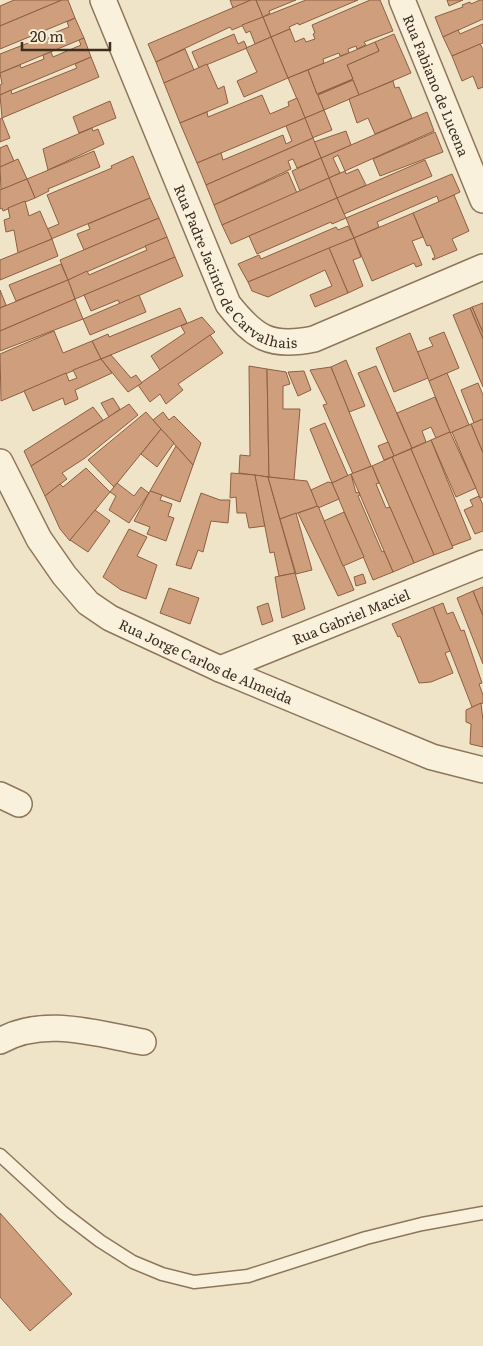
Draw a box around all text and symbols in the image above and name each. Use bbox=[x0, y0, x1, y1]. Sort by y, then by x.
street label: Rua Fabiano de Lucena bbox=[399, 11, 474, 160]
scale bar bbox=[22, 20, 110, 52]
text: 20 m bbox=[30, 24, 64, 47]
street label: Rua Padre Jacinto de Carvalhais bbox=[170, 181, 298, 352]
street label: Rua Gabriel Maciel bbox=[289, 583, 413, 649]
street label: Rua Jorge Carlos de Almeida bbox=[116, 614, 297, 708]

